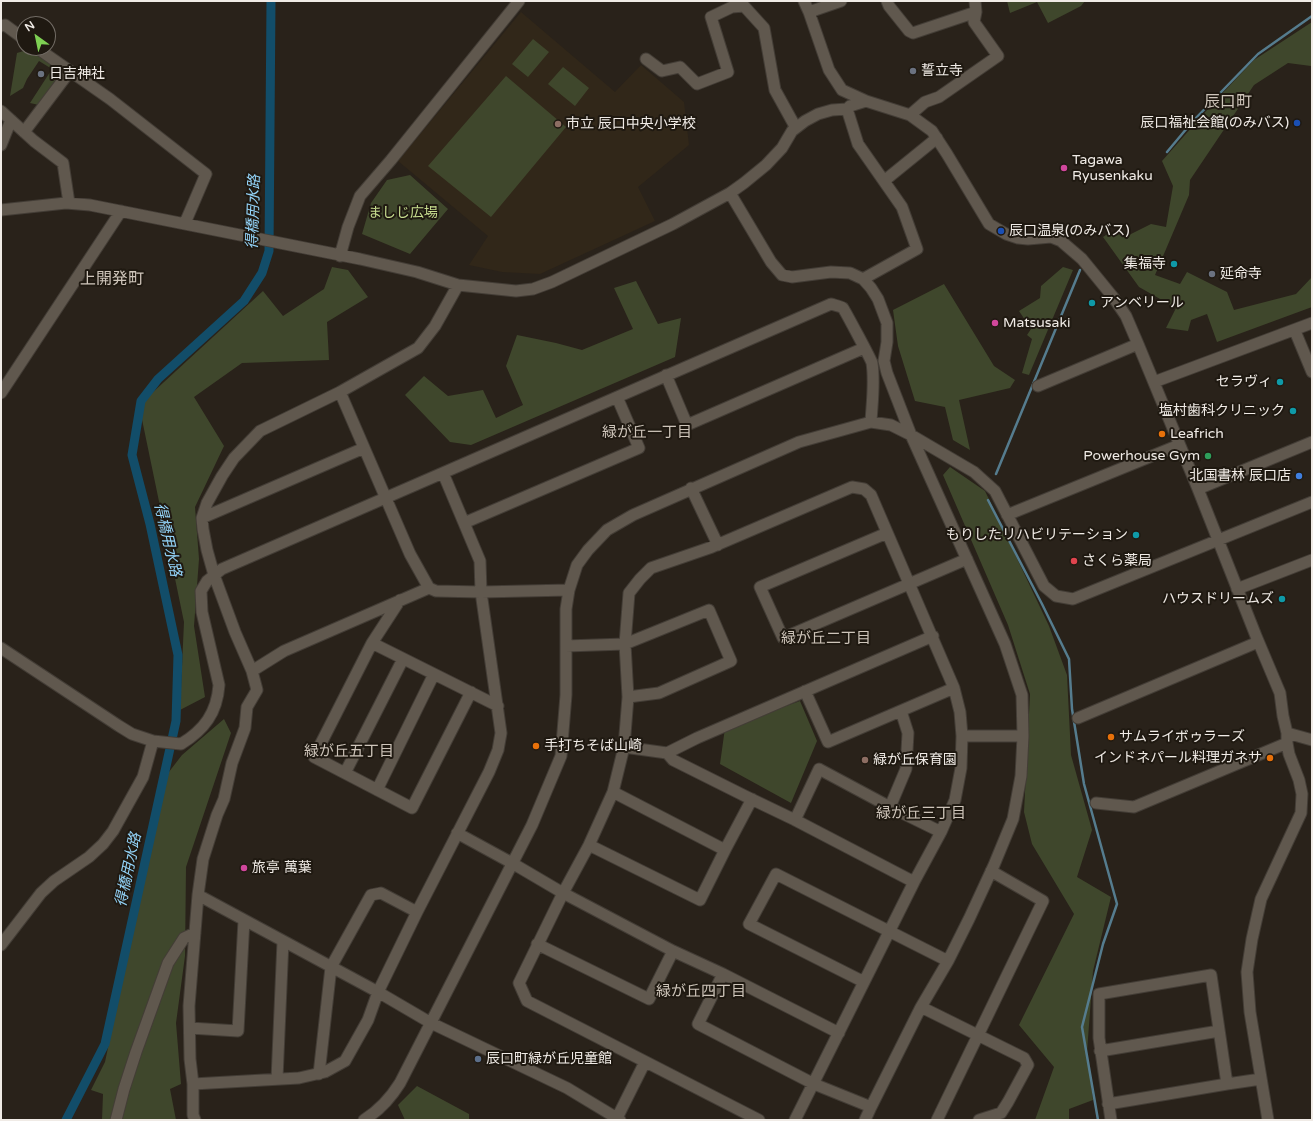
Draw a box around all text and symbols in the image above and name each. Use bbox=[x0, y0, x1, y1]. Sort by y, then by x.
north arrow bbox=[16, 16, 56, 56]
text: N bbox=[22, 18, 37, 34]
place label: 誓立寺 bbox=[921, 63, 963, 79]
place label: 日吉神社 bbox=[49, 66, 105, 82]
marker: 誓立寺 bbox=[908, 66, 918, 76]
marker: 日吉神社 bbox=[36, 69, 46, 79]
district label: 辰口町 bbox=[1204, 93, 1252, 113]
place label: 辰口福祉会館(のみバス) bbox=[1140, 115, 1289, 131]
place label: 市立 辰口中央小学校 bbox=[566, 116, 696, 132]
marker: 辰口福祉会館(のみバス) bbox=[1292, 118, 1302, 128]
marker: 市立 辰口中央小学校 bbox=[553, 119, 563, 129]
place label: Tagawa Ryusenkaku bbox=[1072, 152, 1153, 184]
marker: Tagawa Ryusenkaku bbox=[1059, 163, 1069, 173]
water label: 得橋用水路 bbox=[244, 174, 264, 250]
park label: ましじ広場 bbox=[368, 205, 438, 221]
place label: 辰口温泉(のみバス) bbox=[1009, 223, 1130, 239]
marker: 辰口温泉(のみバス) bbox=[996, 226, 1006, 236]
place label: 集福寺 bbox=[1124, 256, 1166, 272]
marker: 集福寺 bbox=[1169, 259, 1179, 269]
place label: 延命寺 bbox=[1220, 266, 1262, 282]
marker: 延命寺 bbox=[1207, 269, 1217, 279]
district label: 上開発町 bbox=[80, 270, 144, 290]
place label: アンベリール bbox=[1100, 295, 1184, 311]
marker: アンベリール bbox=[1087, 298, 1097, 308]
place label: Matsusaki bbox=[1003, 315, 1071, 331]
marker: Matsusaki bbox=[990, 318, 1000, 328]
place label: セラヴィ bbox=[1216, 374, 1272, 390]
marker: セラヴィ bbox=[1275, 377, 1285, 387]
place label: 塩村歯科クリニック bbox=[1159, 403, 1285, 419]
marker: 塩村歯科クリニック bbox=[1288, 406, 1298, 416]
district label: 緑が丘一丁目 bbox=[602, 424, 692, 442]
place label: Leafrich bbox=[1170, 426, 1224, 442]
marker: Leafrich bbox=[1157, 429, 1167, 439]
place label: Powerhouse Gym bbox=[1083, 448, 1200, 464]
marker: Powerhouse Gym bbox=[1203, 451, 1213, 461]
place label: 北国書林 辰口店 bbox=[1189, 468, 1291, 484]
marker: 北国書林 辰口店 bbox=[1294, 471, 1304, 481]
water label: 得橋用水路 bbox=[150, 501, 184, 579]
place label: もりしたリハビリテーション bbox=[946, 527, 1128, 543]
marker: もりしたリハビリテーション bbox=[1131, 530, 1141, 540]
place label: さくら薬局 bbox=[1082, 553, 1152, 569]
marker: さくら薬局 bbox=[1069, 556, 1079, 566]
place label: ハウスドリームズ bbox=[1162, 591, 1274, 607]
marker: ハウスドリームズ bbox=[1277, 594, 1287, 604]
district label: 緑が丘二丁目 bbox=[781, 630, 871, 648]
place label: サムライボゥラーズ bbox=[1119, 729, 1245, 745]
marker: サムライボゥラーズ bbox=[1106, 732, 1116, 742]
place label: 手打ちそば山崎 bbox=[544, 738, 642, 754]
marker: 手打ちそば山崎 bbox=[531, 741, 541, 751]
district label: 緑が丘五丁目 bbox=[304, 743, 394, 761]
place label: インドネパール料理ガネサ bbox=[1094, 750, 1262, 766]
place label: 緑が丘保育園 bbox=[873, 752, 957, 768]
marker: インドネパール料理ガネサ bbox=[1265, 753, 1275, 763]
marker: 緑が丘保育園 bbox=[860, 755, 870, 765]
district label: 緑が丘三丁目 bbox=[876, 805, 966, 823]
water label: 得橋用水路 bbox=[112, 831, 146, 909]
place label: 旅亭 萬葉 bbox=[252, 860, 312, 876]
marker: 旅亭 萬葉 bbox=[239, 863, 249, 873]
district label: 緑が丘四丁目 bbox=[656, 983, 746, 1001]
place label: 辰口町緑が丘児童館 bbox=[486, 1051, 612, 1067]
marker: 辰口町緑が丘児童館 bbox=[473, 1054, 483, 1064]

